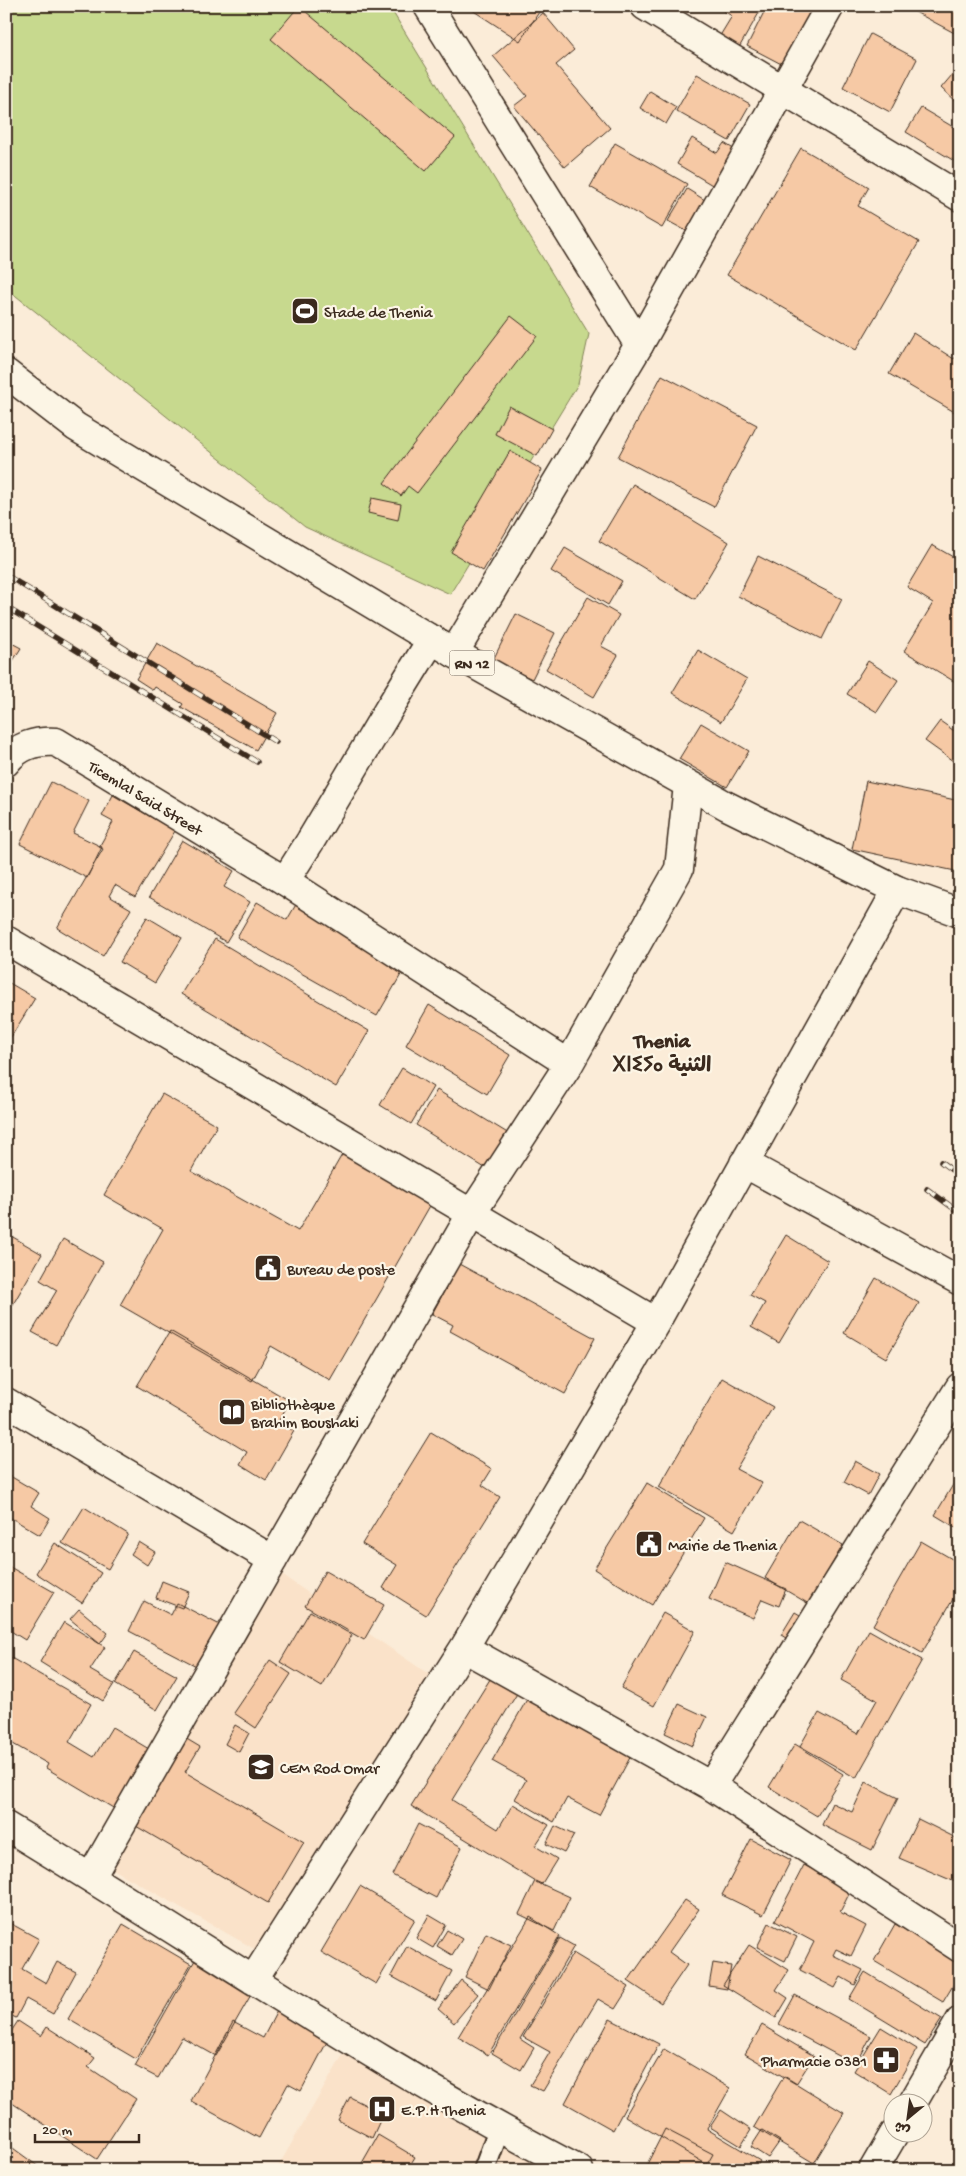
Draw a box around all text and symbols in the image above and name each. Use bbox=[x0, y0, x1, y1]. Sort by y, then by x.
sports icon: Stade de Thenia bbox=[290, 296, 320, 326]
place label: Stade de Thenia bbox=[324, 305, 434, 324]
road number: RN 12 bbox=[450, 650, 494, 676]
street label: Ticemlal Said Street bbox=[83, 758, 206, 842]
district label: Thenia ⵝⵏⵉⵢⴰ الثنية bbox=[613, 1031, 711, 1080]
public building icon: Bureau de poste bbox=[253, 1253, 283, 1283]
place label: Bureau de poste bbox=[286, 1262, 396, 1281]
library icon: Bibliothèque Brahim Boushaki bbox=[217, 1397, 247, 1427]
place label: Bibliothèque Brahim Boushaki bbox=[250, 1397, 359, 1434]
public building icon: Mairie de Thenia bbox=[634, 1529, 664, 1559]
place label: Mairie de Thenia bbox=[668, 1538, 778, 1557]
school or university icon: CEM Rod Omar bbox=[246, 1752, 276, 1782]
place label: CEM Rod Omar bbox=[280, 1761, 380, 1780]
pharmacy icon: Pharmacie 0381 bbox=[871, 2045, 901, 2075]
place label: Pharmacie 0381 bbox=[760, 2054, 867, 2073]
hospital icon: E.P.H Thenia bbox=[367, 2094, 397, 2124]
north arrow bbox=[884, 2094, 934, 2144]
place label: E.P.H Thenia bbox=[401, 2103, 487, 2122]
scale bar bbox=[35, 2111, 139, 2143]
text: ش bbox=[892, 2116, 914, 2138]
text: 20 m bbox=[42, 2122, 72, 2140]

